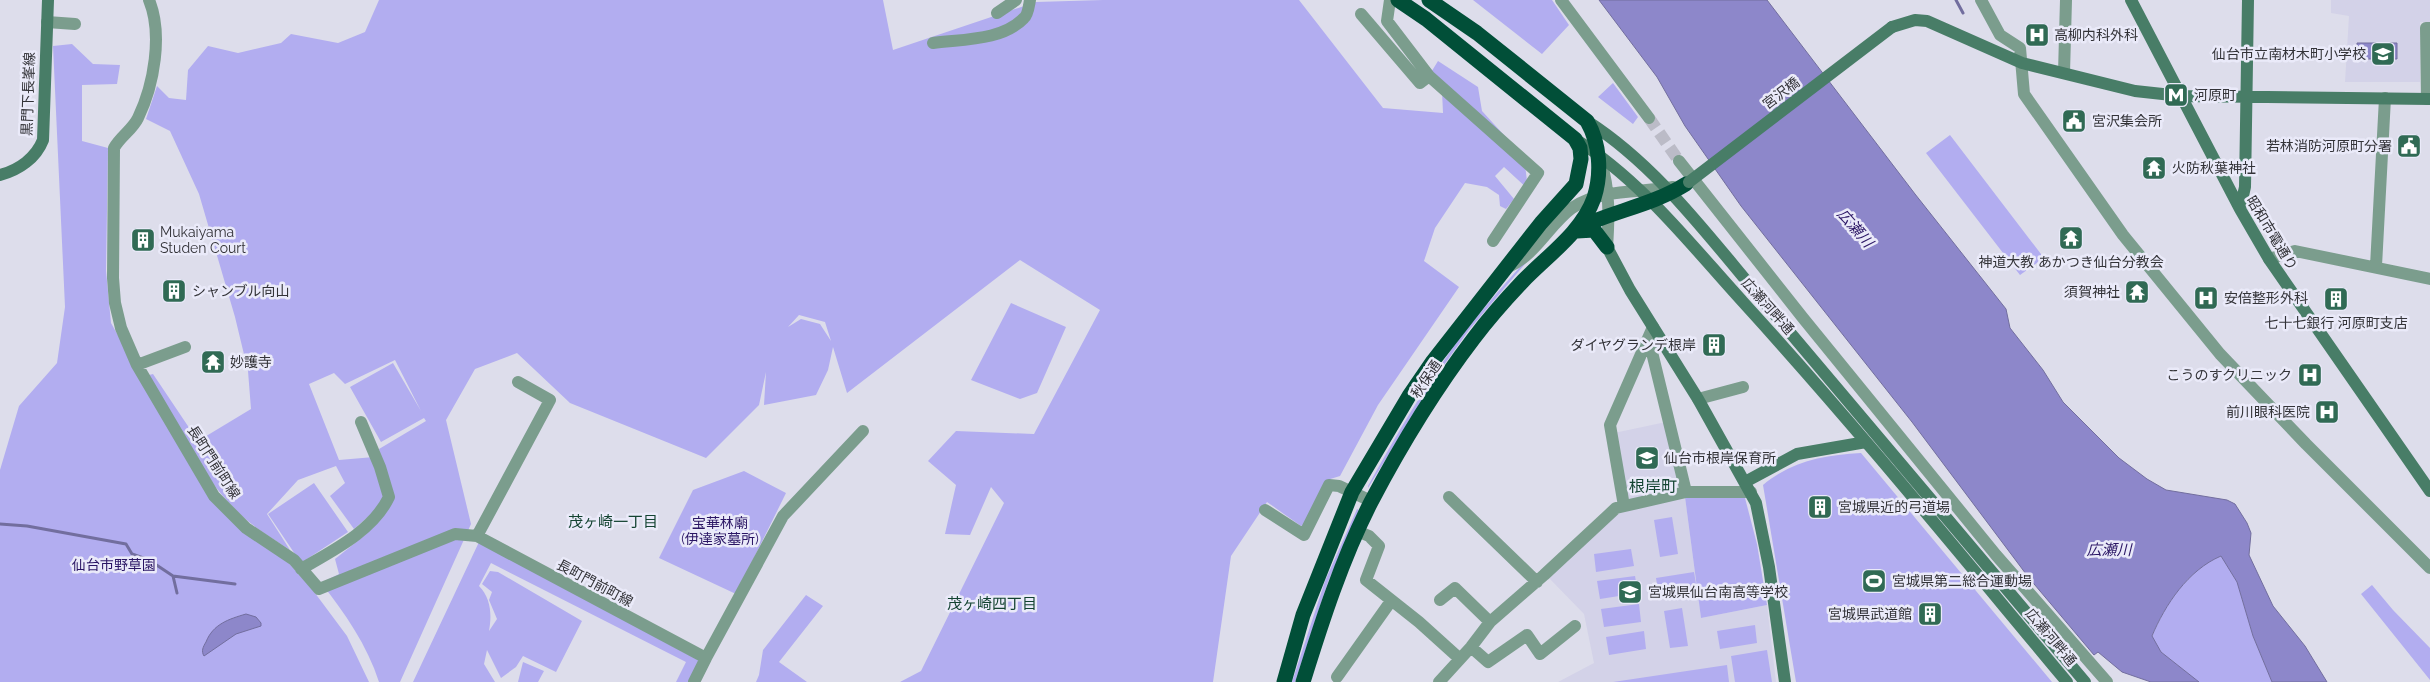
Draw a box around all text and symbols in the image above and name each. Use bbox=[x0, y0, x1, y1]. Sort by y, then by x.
hospital icon: 高柳内科外科 bbox=[2024, 22, 2050, 48]
place label: 高柳内科外科 bbox=[2054, 27, 2138, 43]
school or university icon: 仙台市立南材木町小学校 bbox=[2370, 41, 2396, 67]
place label: 仙台市立南材木町小学校 bbox=[2212, 46, 2366, 62]
street label: 黒門下長峯線 bbox=[19, 52, 37, 136]
street label: 宮沢橋 bbox=[1759, 74, 1803, 112]
metro station icon: 河原町 bbox=[2163, 82, 2189, 108]
place label: 河原町 bbox=[2194, 87, 2236, 103]
public building icon: 宮沢集会所 bbox=[2061, 108, 2087, 134]
place label: 宮沢集会所 bbox=[2092, 113, 2162, 129]
public building icon: 若林消防河原町分署 bbox=[2396, 133, 2422, 159]
place label: 若林消防河原町分署 bbox=[2266, 138, 2392, 154]
temple icon: 火防秋葉神社 bbox=[2141, 155, 2167, 181]
place label: 火防秋葉神社 bbox=[2172, 160, 2256, 176]
street label: 昭和市電通り bbox=[2244, 193, 2300, 273]
water label: 広瀬川 bbox=[1833, 205, 1878, 252]
place label: Mukaiyama Studen Court bbox=[160, 224, 246, 256]
temple icon: 神道大教 あかつき仙台分教会 bbox=[2058, 225, 2084, 251]
building icon: Mukaiyama Studen Court bbox=[130, 227, 156, 253]
place label: 神道大教 あかつき仙台分教会 bbox=[1978, 254, 2164, 270]
street label: 広瀬河畔通 bbox=[1739, 275, 1797, 337]
building icon: シャンブル向山 bbox=[161, 278, 187, 304]
temple icon: 須賀神社 bbox=[2124, 279, 2150, 305]
place label: シャンブル向山 bbox=[192, 283, 290, 299]
place label: 須賀神社 bbox=[2064, 284, 2120, 300]
hospital icon: 安倍整形外科 bbox=[2193, 285, 2219, 311]
building icon: 七十七銀行 河原町支店 bbox=[2323, 286, 2349, 312]
place label: 安倍整形外科 bbox=[2224, 290, 2308, 306]
place label: 七十七銀行 河原町支店 bbox=[2264, 315, 2408, 331]
building icon: ダイヤグランデ根岸 bbox=[1701, 332, 1727, 358]
place label: ダイヤグランデ根岸 bbox=[1570, 337, 1696, 353]
temple icon: 妙護寺 bbox=[200, 349, 226, 375]
place label: 妙護寺 bbox=[230, 354, 272, 370]
street label: 秋保通 bbox=[1408, 357, 1444, 401]
hospital icon: こうのすクリニック bbox=[2297, 362, 2323, 388]
place label: こうのすクリニック bbox=[2166, 367, 2292, 383]
hospital icon: 前川眼科医院 bbox=[2314, 399, 2340, 425]
place label: 前川眼科医院 bbox=[2226, 404, 2310, 420]
street label: 長町門前町線 bbox=[184, 422, 244, 502]
school or university icon: 仙台市根岸保育所 bbox=[1634, 445, 1660, 471]
place label: 仙台市根岸保育所 bbox=[1664, 450, 1776, 466]
district label: 根岸町 bbox=[1629, 477, 1677, 496]
building icon: 宮城県近的弓道場 bbox=[1807, 494, 1833, 520]
place label: 宮城県近的弓道場 bbox=[1838, 499, 1950, 515]
district label: 茂ヶ崎一丁目 bbox=[568, 513, 658, 531]
park label: 宝華林廟 (伊達家墓所) bbox=[681, 515, 759, 547]
water label: 広瀬川 bbox=[2086, 541, 2133, 559]
street label: 長町門前町線 bbox=[554, 556, 636, 610]
park label: 仙台市野草園 bbox=[72, 557, 156, 573]
sports icon: 宮城県第二総合運動場 bbox=[1861, 568, 1887, 594]
place label: 宮城県第二総合運動場 bbox=[1892, 573, 2032, 589]
school or university icon: 宮城県仙台南高等学校 bbox=[1617, 579, 1643, 605]
place label: 宮城県仙台南高等学校 bbox=[1648, 584, 1788, 600]
district label: 茂ヶ崎四丁目 bbox=[947, 595, 1037, 613]
building icon: 宮城県武道館 bbox=[1917, 601, 1943, 627]
street label: 広瀬河畔通 bbox=[2022, 605, 2080, 669]
place label: 宮城県武道館 bbox=[1828, 606, 1912, 622]

